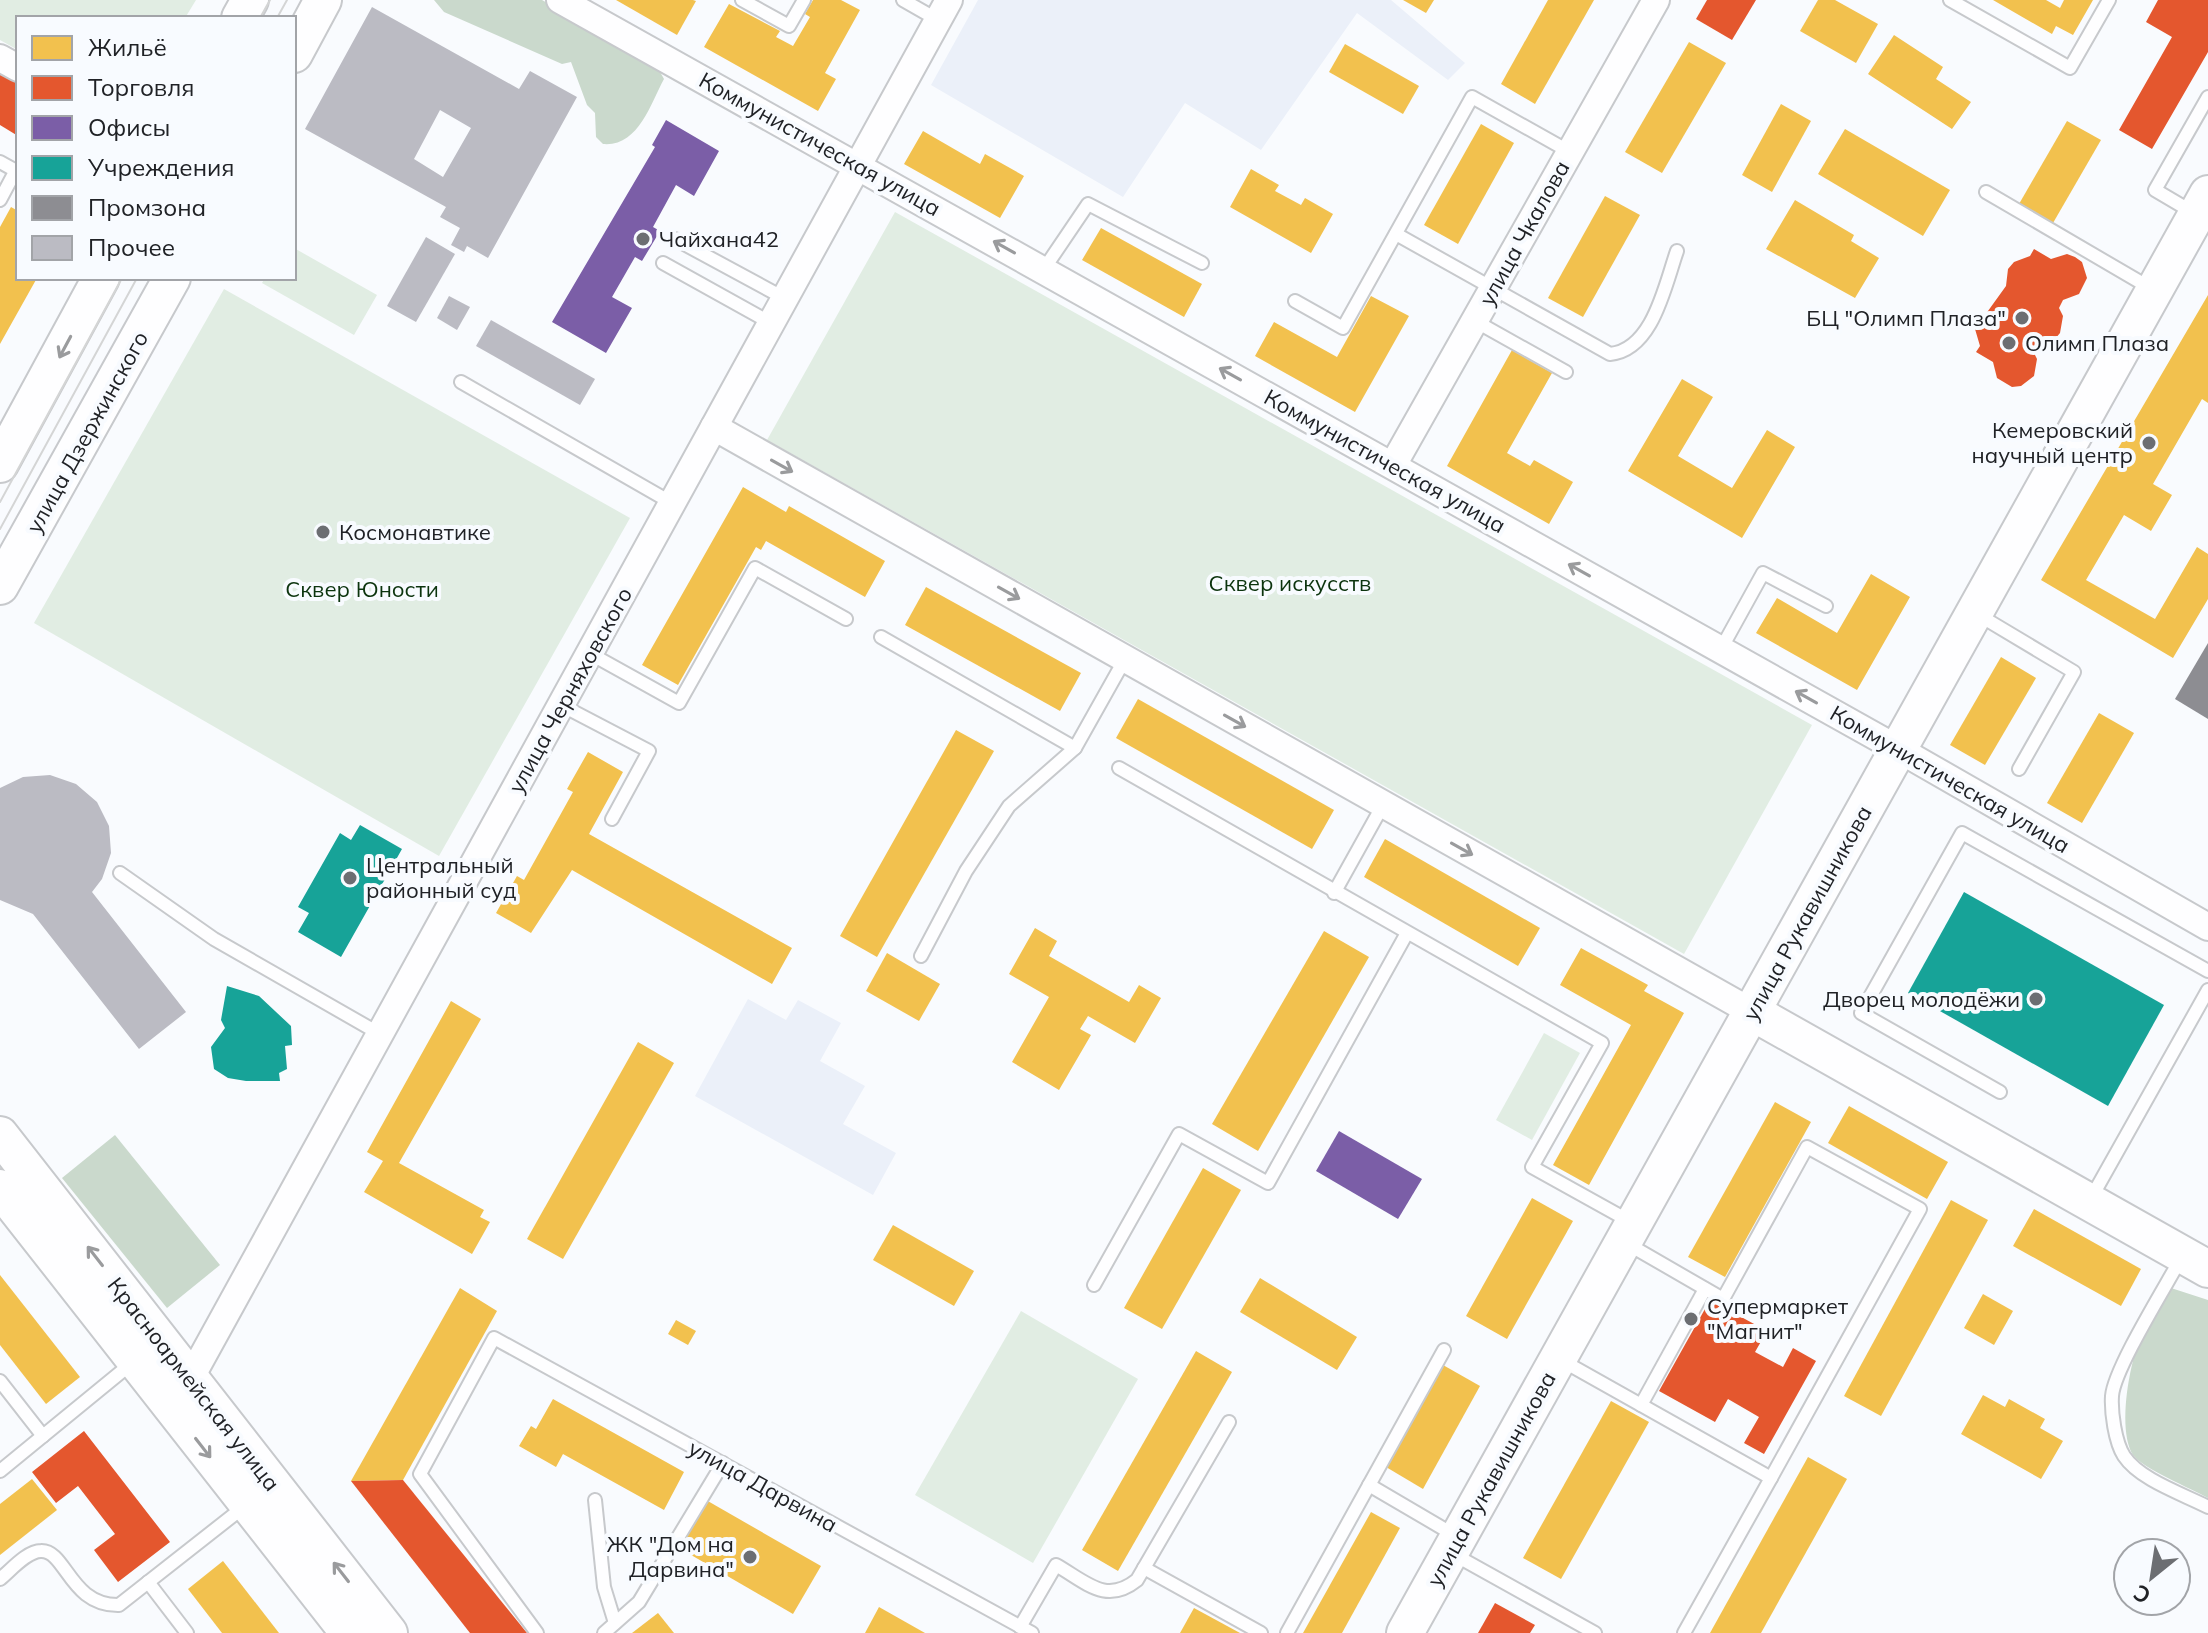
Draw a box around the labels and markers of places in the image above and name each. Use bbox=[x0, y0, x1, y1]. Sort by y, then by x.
place label: Чайхана42 bbox=[659, 225, 779, 253]
marker: Чайхана42 bbox=[634, 230, 652, 248]
place label: БЦ "Олимп Плаза" bbox=[1806, 304, 2006, 332]
marker: БЦ "Олимп Плаза" bbox=[2013, 309, 2031, 327]
place label: Олимп Плаза bbox=[2025, 329, 2169, 357]
marker: Олимп Плаза bbox=[2000, 334, 2018, 352]
place label: Кемеровский научный центр bbox=[1972, 416, 2133, 469]
marker: Кемеровский научный центр bbox=[2140, 434, 2158, 452]
place label: Космонавтике bbox=[339, 518, 491, 546]
marker: Космонавтике bbox=[314, 523, 332, 541]
place label: Центральный районный суд bbox=[366, 851, 516, 904]
marker: Центральный районный суд bbox=[341, 869, 359, 887]
place label: Дворец молодёжи bbox=[1823, 985, 2020, 1013]
marker: Дворец молодёжи bbox=[2027, 990, 2045, 1008]
place label: Супермаркет "Магнит" bbox=[1707, 1292, 1848, 1345]
marker: Супермаркет "Магнит" bbox=[1682, 1310, 1700, 1328]
place label: ЖК "Дом на Дарвина" bbox=[607, 1530, 734, 1583]
marker: ЖК "Дом на Дарвина" bbox=[741, 1548, 759, 1566]

